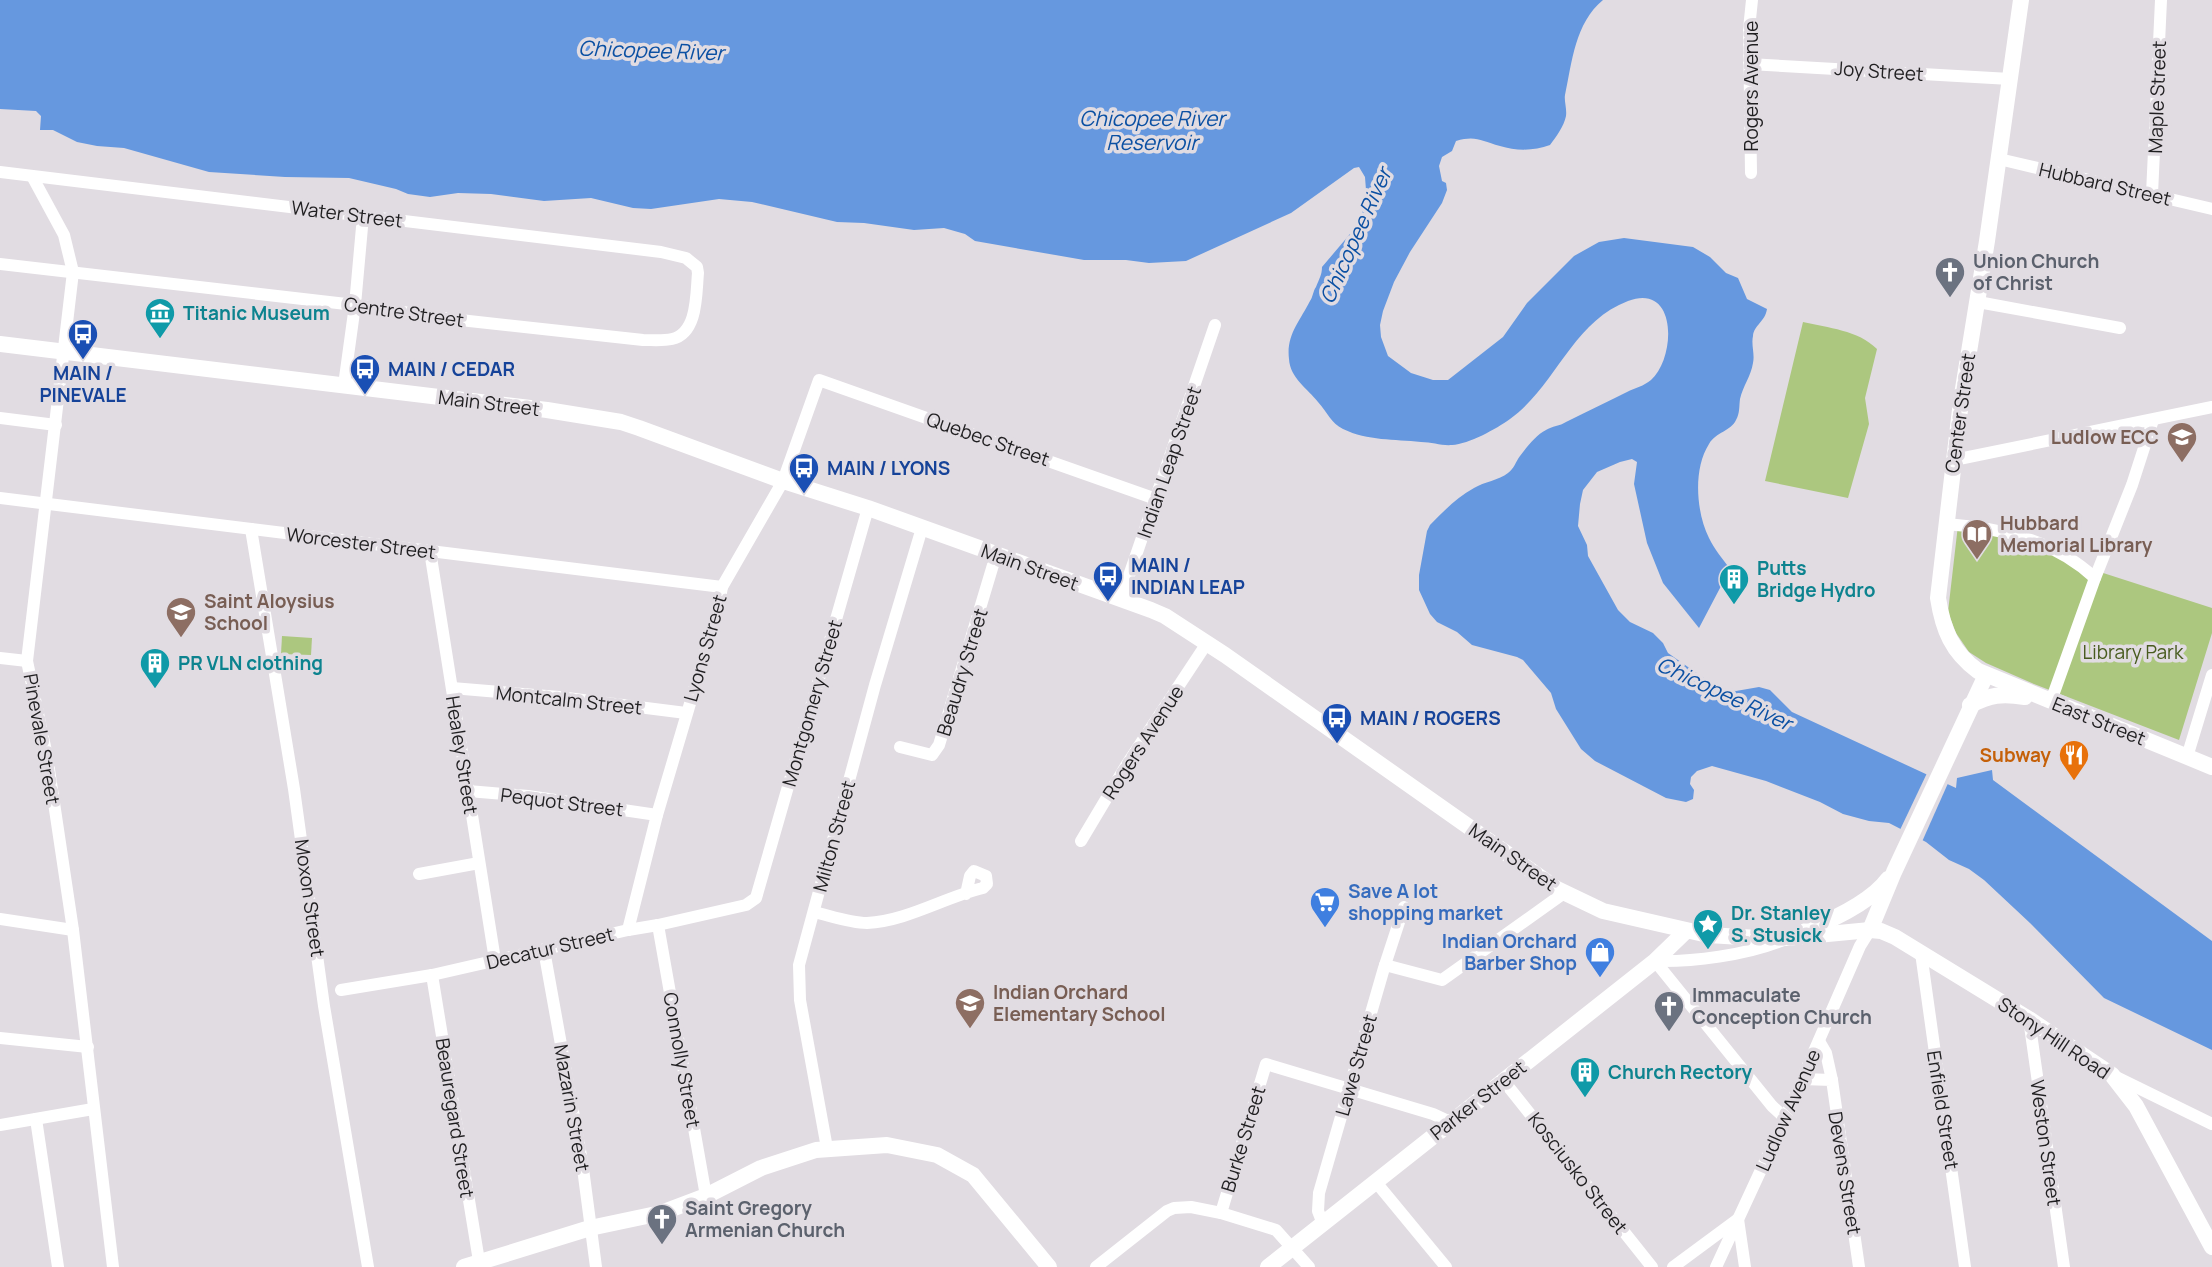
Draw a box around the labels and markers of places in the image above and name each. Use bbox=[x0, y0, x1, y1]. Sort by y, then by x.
place label: Union Church of Christ bbox=[1973, 248, 2099, 296]
church icon: Union Church of Christ bbox=[1933, 255, 1967, 299]
museum icon: Titanic Museum bbox=[143, 296, 177, 340]
place label: Titanic Museum bbox=[183, 300, 330, 326]
bus stop icon: MAIN / PINEVALE bbox=[66, 317, 100, 361]
bus stop icon: MAIN / CEDAR bbox=[348, 352, 382, 396]
place label: MAIN / CEDAR bbox=[388, 356, 515, 382]
place label: MAIN / PINEVALE bbox=[39, 360, 127, 408]
school or university icon: Ludlow ECC bbox=[2165, 420, 2199, 464]
place label: Ludlow ECC bbox=[2051, 424, 2159, 450]
bus stop icon: MAIN / LYONS bbox=[787, 451, 821, 495]
place label: MAIN / LYONS bbox=[827, 455, 950, 481]
place label: Hubbard Memorial Library bbox=[2000, 510, 2153, 558]
library icon: Hubbard Memorial Library bbox=[1960, 517, 1994, 561]
place label: MAIN / INDIAN LEAP bbox=[1131, 552, 1245, 600]
place label: Putts Bridge Hydro bbox=[1757, 555, 1875, 603]
bus stop icon: MAIN / INDIAN LEAP bbox=[1091, 559, 1125, 603]
building icon: Putts Bridge Hydro bbox=[1717, 562, 1751, 606]
place label: Saint Aloysius School bbox=[204, 588, 335, 636]
school or university icon: Saint Aloysius School bbox=[164, 595, 198, 639]
building icon: PR VLN clothing bbox=[138, 646, 172, 690]
place label: PR VLN clothing bbox=[178, 650, 323, 676]
bus stop icon: MAIN / ROGERS bbox=[1320, 701, 1354, 745]
place label: MAIN / ROGERS bbox=[1360, 705, 1501, 731]
restaurant icon: Subway bbox=[2057, 738, 2091, 782]
place label: Subway bbox=[1980, 742, 2051, 768]
place label: Save A lot shopping market bbox=[1348, 878, 1503, 926]
supermarket icon: Save A lot shopping market bbox=[1308, 885, 1342, 929]
place label: Dr. Stanley S. Stusick bbox=[1731, 900, 1831, 948]
place icon: Dr. Stanley S. Stusick bbox=[1691, 907, 1725, 951]
place label: Indian Orchard Barber Shop bbox=[1442, 928, 1577, 976]
shop icon: Indian Orchard Barber Shop bbox=[1583, 935, 1617, 979]
place label: Indian Orchard Elementary School bbox=[993, 979, 1166, 1027]
place label: Immaculate Conception Church bbox=[1692, 982, 1872, 1030]
school or university icon: Indian Orchard Elementary School bbox=[953, 986, 987, 1030]
church icon: Immaculate Conception Church bbox=[1652, 989, 1686, 1033]
building icon: Church Rectory bbox=[1568, 1055, 1602, 1099]
place label: Church Rectory bbox=[1608, 1059, 1752, 1085]
place label: Saint Gregory Armenian Church bbox=[685, 1195, 845, 1243]
church icon: Saint Gregory Armenian Church bbox=[645, 1202, 679, 1246]

